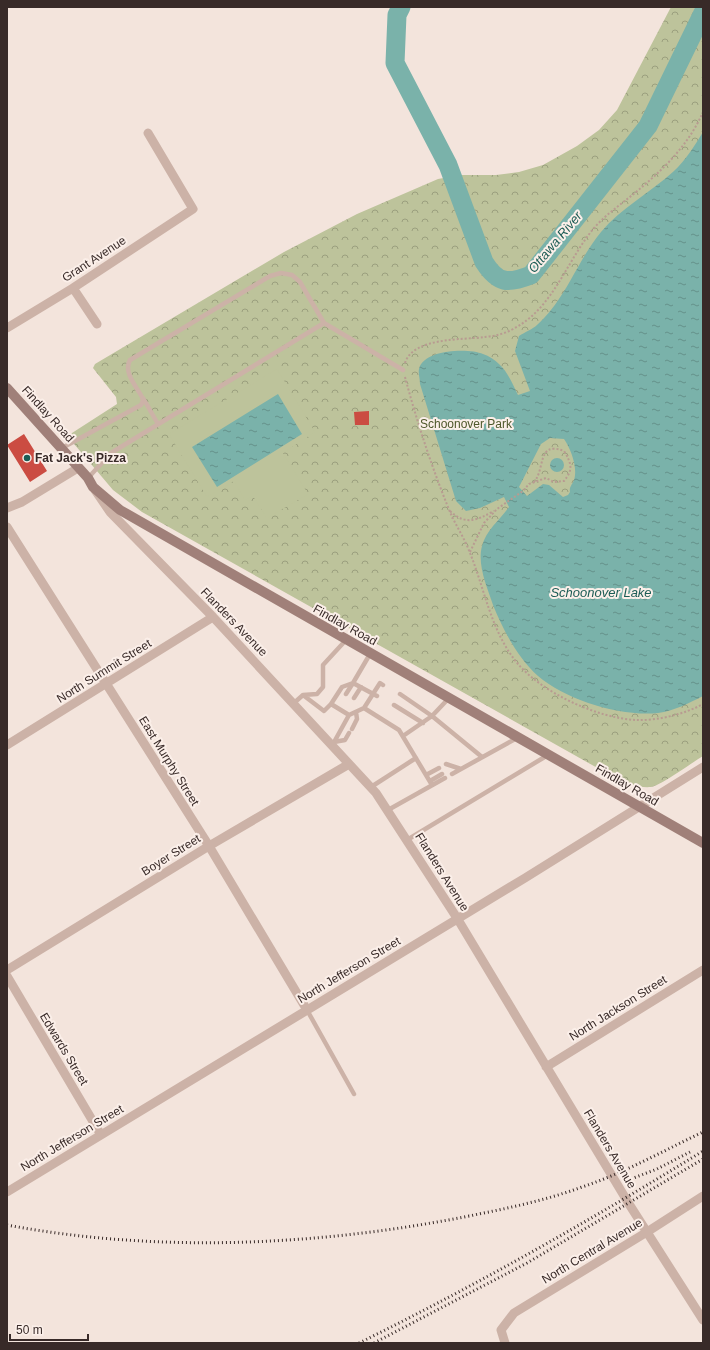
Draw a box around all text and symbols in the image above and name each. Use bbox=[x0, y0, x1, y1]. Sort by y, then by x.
water label: Ottawa River bbox=[525, 208, 585, 276]
street label: Grant Avenue bbox=[60, 233, 129, 285]
street label: Findlay Road bbox=[19, 383, 77, 445]
park label: Schoonover Park bbox=[420, 417, 513, 431]
place label: Fat Jack's Pizza bbox=[35, 451, 126, 465]
marker: Fat Jack's Pizza bbox=[22, 453, 32, 463]
street label: Flanders Avenue bbox=[198, 585, 270, 659]
water label: Schoonover Lake bbox=[550, 585, 652, 600]
street label: Findlay Road bbox=[311, 602, 379, 648]
street label: North Summit Street bbox=[54, 636, 154, 706]
street label: East Murphy Street bbox=[136, 714, 203, 809]
street label: Findlay Road bbox=[593, 761, 661, 809]
street label: Flanders Avenue bbox=[412, 830, 472, 914]
street label: Boyer Street bbox=[139, 831, 204, 879]
street label: North Jefferson Street bbox=[295, 933, 403, 1006]
street label: North Jackson Street bbox=[567, 972, 670, 1044]
street label: Edwards Street bbox=[37, 1010, 91, 1088]
street label: North Jefferson Street bbox=[18, 1101, 126, 1174]
street label: Flanders Avenue bbox=[581, 1107, 639, 1191]
street label: North Central Avenue bbox=[539, 1215, 645, 1286]
scale bar bbox=[10, 1316, 88, 1342]
text: 50 m bbox=[16, 1323, 43, 1337]

